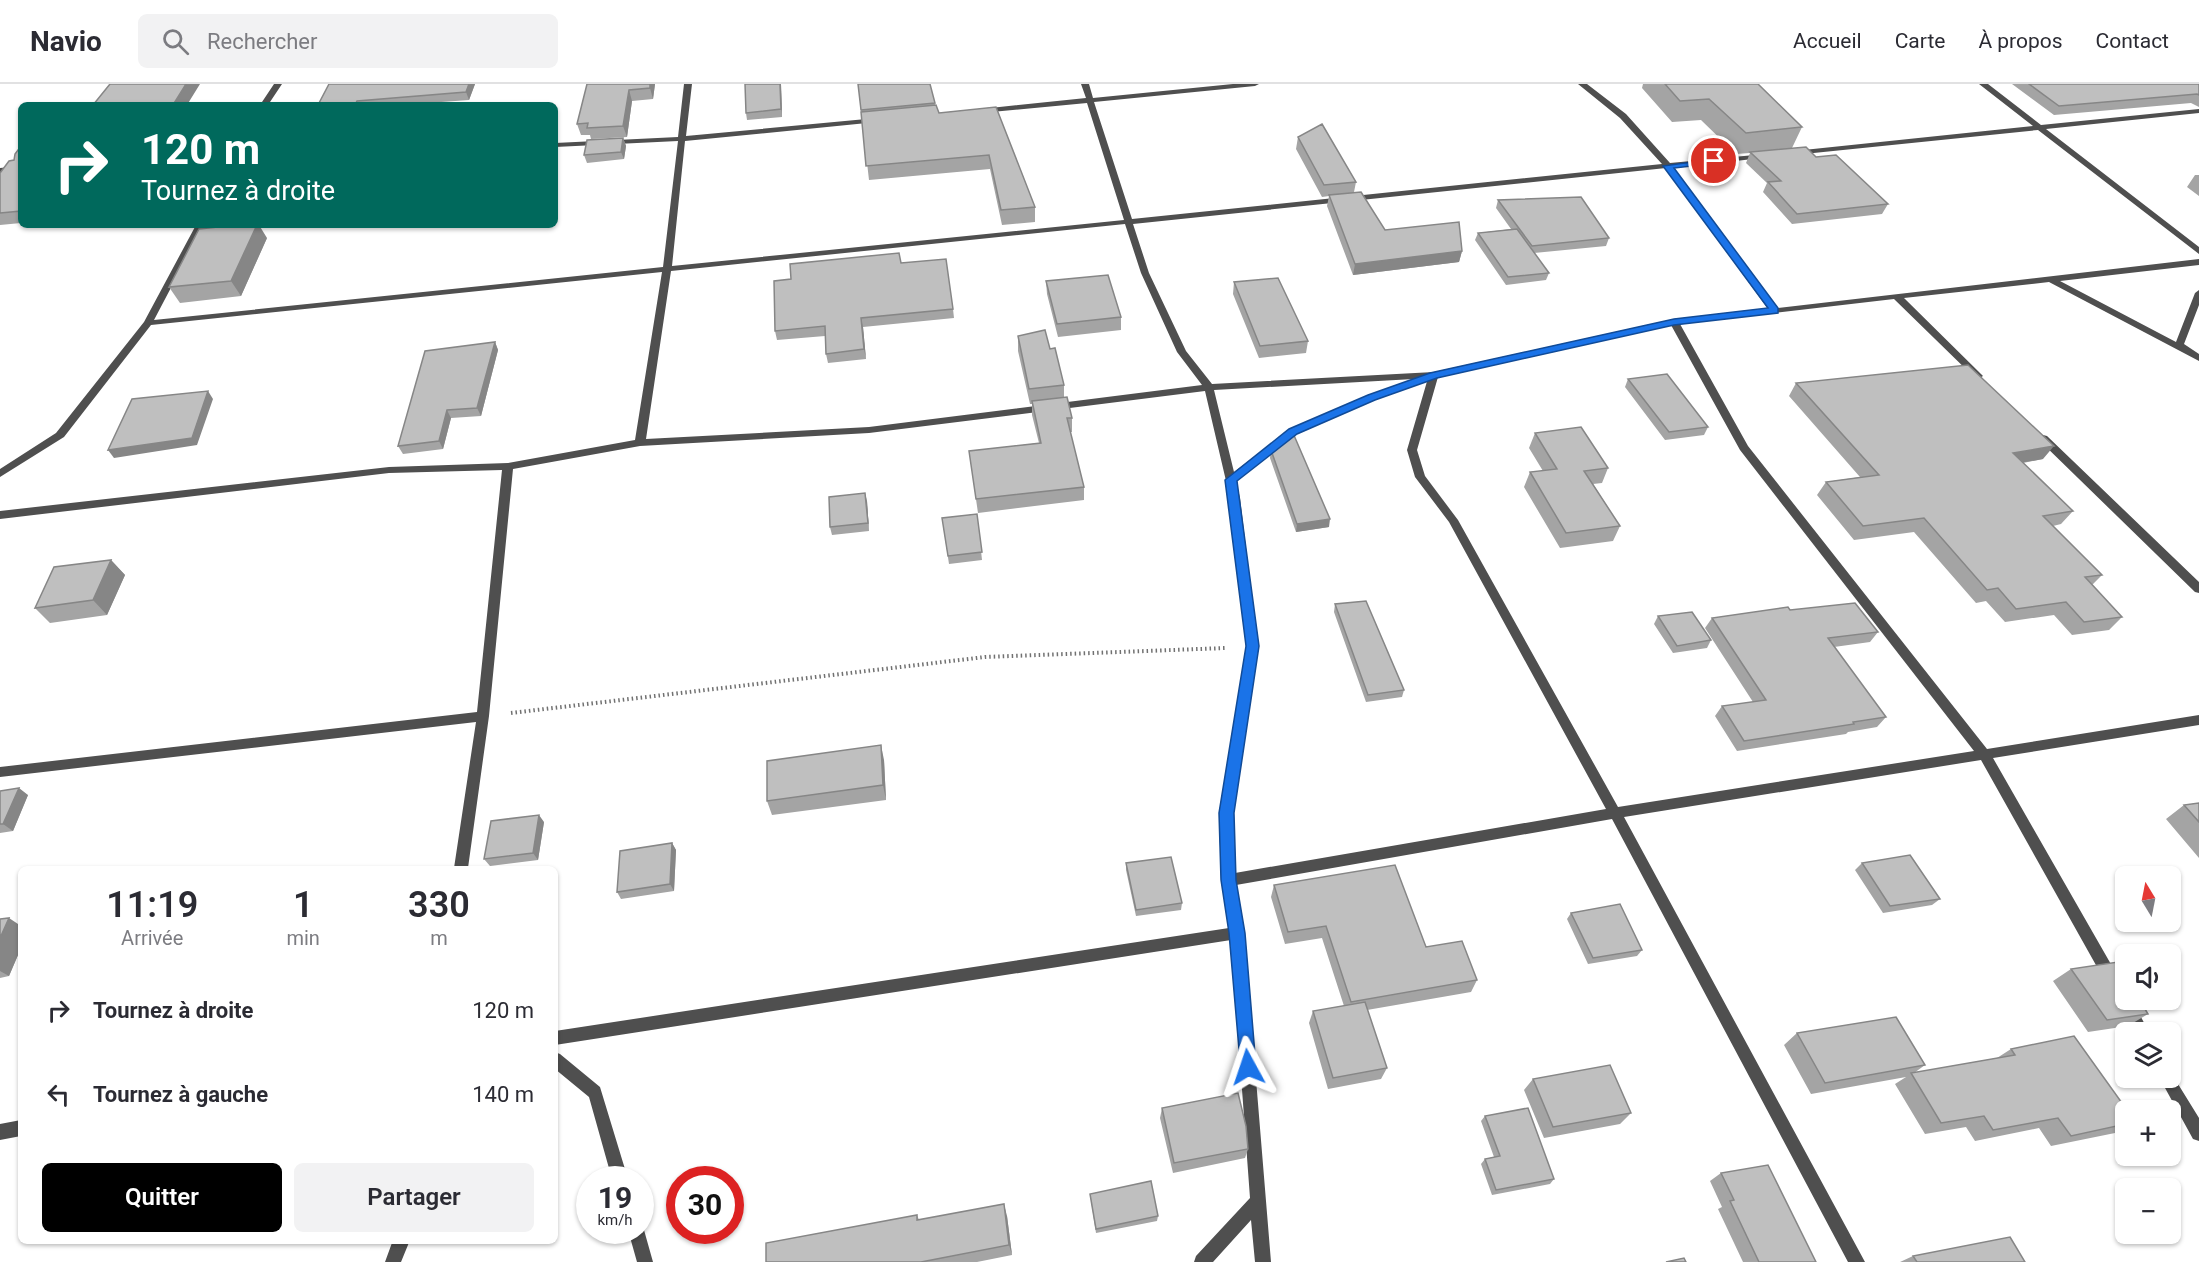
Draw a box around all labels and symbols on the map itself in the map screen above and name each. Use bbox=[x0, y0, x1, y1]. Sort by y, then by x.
pin bbox=[1688, 135, 1739, 186]
north arrow bbox=[2115, 866, 2181, 932]
position arrow bbox=[1216, 1035, 1280, 1099]
speed limit sign: 30 bbox=[666, 1166, 744, 1244]

